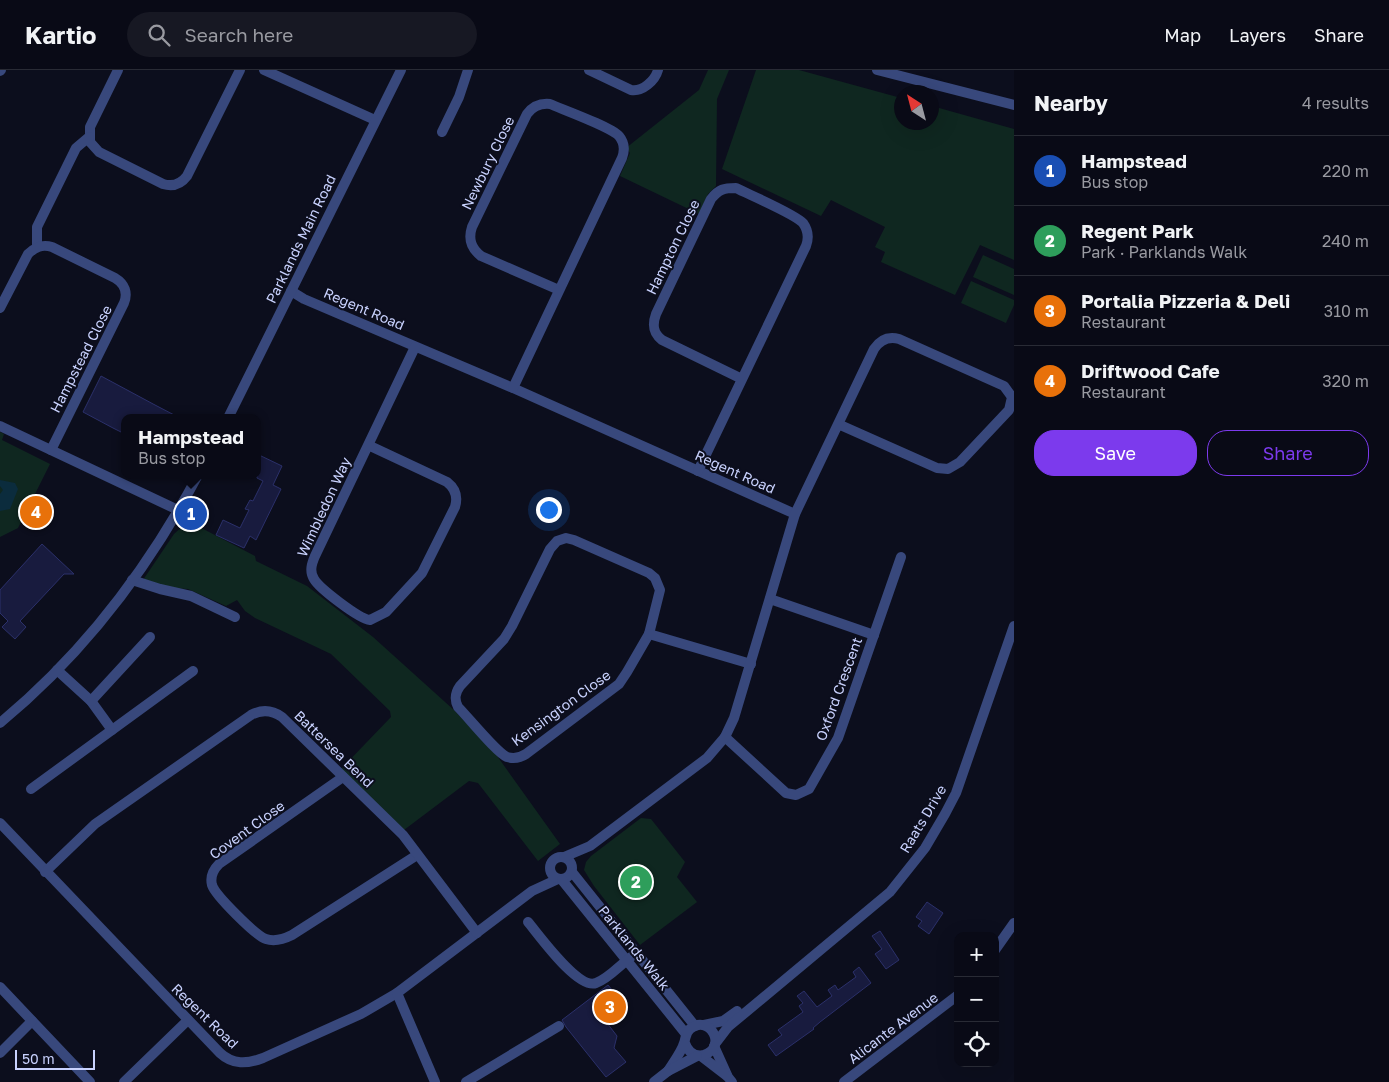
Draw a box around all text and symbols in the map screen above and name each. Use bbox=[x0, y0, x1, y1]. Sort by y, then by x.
search box bbox=[127, 12, 477, 57]
text: Kartio bbox=[25, 20, 97, 49]
icon: search bbox=[145, 21, 173, 49]
text: Search here bbox=[185, 23, 293, 46]
text: Map bbox=[1164, 24, 1201, 46]
text: Layers bbox=[1229, 24, 1286, 46]
text: Share bbox=[1314, 24, 1364, 46]
north arrow bbox=[894, 85, 939, 130]
text: Nearby bbox=[1034, 90, 1108, 116]
text: 4 results bbox=[1302, 93, 1369, 113]
street label: Newbury Close bbox=[458, 113, 518, 212]
text: Hampstead bbox=[1081, 149, 1187, 172]
text: 1 bbox=[1046, 161, 1054, 181]
text: 220 m bbox=[1322, 161, 1369, 181]
street label: Parklands Main Road bbox=[262, 172, 339, 306]
text: Bus stop bbox=[1081, 172, 1148, 192]
street label: Hampton Close bbox=[642, 197, 703, 297]
text: Regent Park bbox=[1081, 219, 1194, 242]
text: 2 bbox=[1045, 231, 1055, 251]
text: 240 m bbox=[1322, 231, 1369, 251]
text: Park · Parklands Walk bbox=[1081, 242, 1247, 262]
street label: Regent Road bbox=[321, 284, 407, 333]
text: Portalia Pizzeria & Deli bbox=[1081, 289, 1290, 312]
text: 3 bbox=[1045, 301, 1055, 321]
text: 310 m bbox=[1324, 301, 1369, 321]
street label: Hampstead Close bbox=[46, 302, 115, 415]
text: Restaurant bbox=[1081, 312, 1166, 332]
text: Driftwood Cafe bbox=[1081, 359, 1220, 382]
text: 4 bbox=[1045, 371, 1055, 391]
text: 320 m bbox=[1322, 371, 1369, 391]
text: Restaurant bbox=[1081, 382, 1166, 402]
popup bbox=[121, 414, 261, 479]
text: Hampstead bbox=[138, 425, 244, 448]
button: Save bbox=[1034, 430, 1197, 476]
button: Share bbox=[1207, 430, 1369, 476]
street label: Regent Road bbox=[692, 446, 778, 497]
text: Bus stop bbox=[138, 448, 205, 468]
street label: Wimbledon Way bbox=[293, 454, 354, 559]
pin: 4 bbox=[20, 493, 52, 531]
pin: 1 bbox=[175, 495, 207, 533]
your location bbox=[536, 497, 562, 523]
street label: Oxford Crescent bbox=[812, 635, 865, 743]
street label: Kensington Close bbox=[508, 666, 614, 749]
street label: Battersea Bend bbox=[291, 707, 377, 791]
street label: Raats Drive bbox=[896, 782, 950, 856]
street label: Covent Close bbox=[206, 797, 288, 863]
pin: 2 bbox=[620, 863, 652, 901]
street label: Parklands Walk bbox=[595, 902, 674, 994]
map controls bbox=[954, 932, 999, 1067]
button: + bbox=[954, 932, 999, 977]
button: − bbox=[954, 977, 999, 1022]
street label: Regent Road bbox=[168, 980, 242, 1052]
pin: 3 bbox=[594, 988, 626, 1026]
street label: Alicante Avenue bbox=[844, 988, 941, 1067]
button: locate bbox=[954, 1022, 999, 1067]
scale bar bbox=[15, 1047, 95, 1070]
text: 50 m bbox=[22, 1050, 55, 1067]

